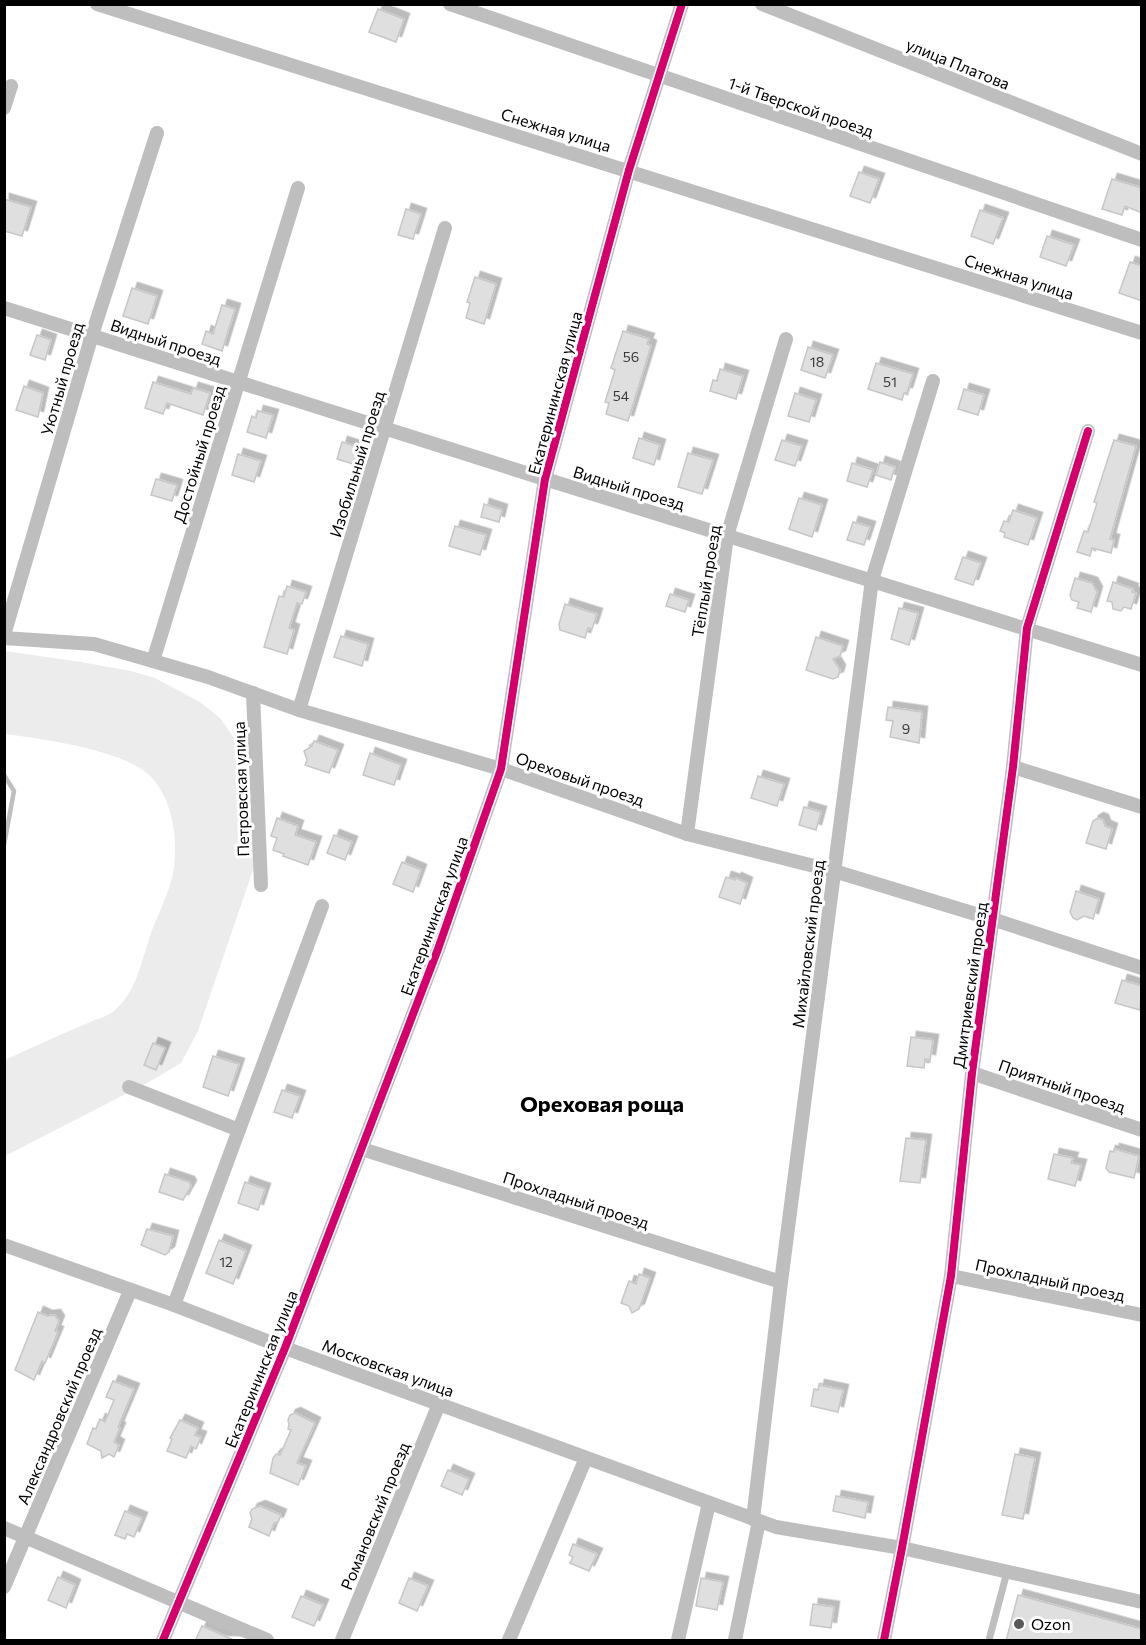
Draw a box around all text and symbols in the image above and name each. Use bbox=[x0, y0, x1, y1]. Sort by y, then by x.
street label: улица Платова bbox=[904, 34, 1013, 93]
street label: 1-й Тверской проезд bbox=[726, 73, 877, 141]
street label: Снежная улица bbox=[499, 104, 613, 155]
street label: Снежная улица bbox=[962, 250, 1076, 303]
street label: Екатерининская улица bbox=[524, 309, 585, 477]
street label: Видный проезд bbox=[108, 315, 225, 369]
street label: Уютный проезд bbox=[36, 319, 87, 438]
house number: 56 bbox=[623, 348, 639, 365]
house number: 18 bbox=[810, 353, 824, 370]
house number: 51 bbox=[883, 373, 897, 390]
street label: Достойный проезд bbox=[169, 382, 229, 525]
house number: 54 bbox=[613, 387, 630, 404]
street label: Изобильный проезд bbox=[325, 388, 388, 539]
street label: Видный проезд bbox=[571, 462, 688, 514]
street label: Тёплый проезд bbox=[687, 523, 724, 638]
house number: 9 bbox=[902, 720, 910, 737]
street label: Петровская улица bbox=[229, 721, 252, 857]
street label: Ореховый проезд bbox=[513, 748, 647, 810]
street label: Екатерининская улица bbox=[396, 834, 471, 998]
street label: Михайловский проезд bbox=[788, 858, 827, 1029]
street label: Дмитриевский проезд bbox=[948, 900, 991, 1069]
street label: Приятный проезд bbox=[996, 1055, 1129, 1116]
district label: Ореховая роща bbox=[520, 1090, 684, 1117]
street label: Прохладный проезд bbox=[501, 1167, 652, 1232]
house number: 12 bbox=[219, 1253, 233, 1270]
street label: Прохладный проезд bbox=[974, 1254, 1127, 1305]
street label: Екатерининская улица bbox=[220, 1287, 301, 1450]
street label: Александровский проезд bbox=[13, 1324, 105, 1507]
street label: Московская улица bbox=[320, 1335, 457, 1400]
street label: Романовский проезд bbox=[336, 1439, 413, 1592]
place label: Ozon bbox=[1031, 1614, 1071, 1633]
marker: Ozon bbox=[1012, 1617, 1026, 1631]

